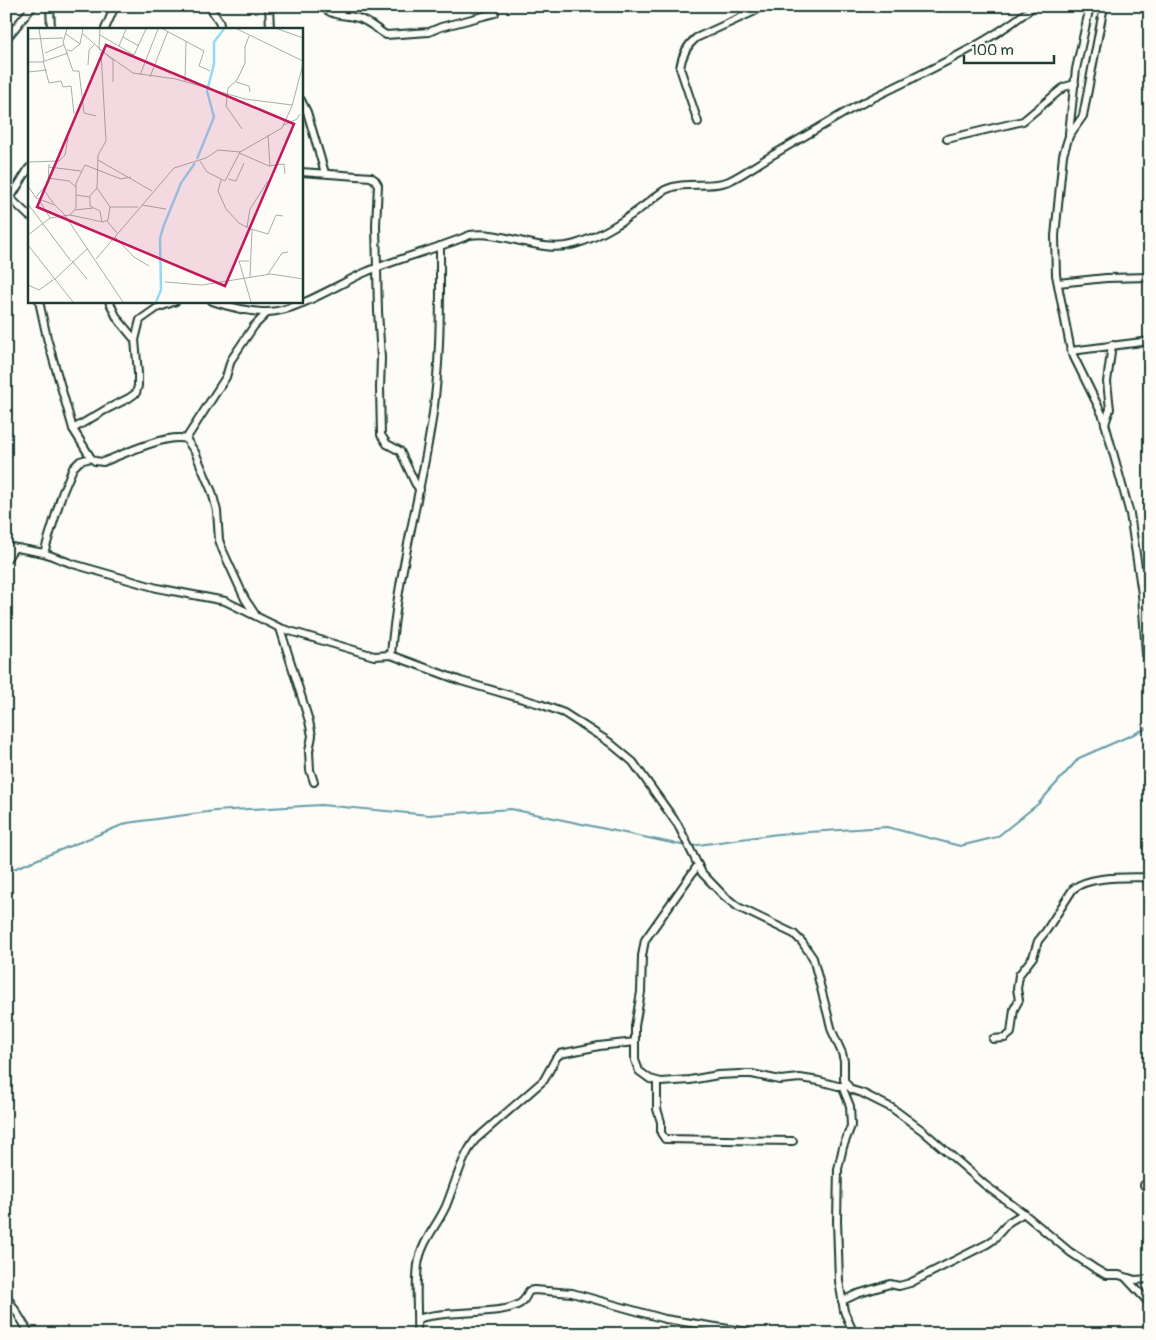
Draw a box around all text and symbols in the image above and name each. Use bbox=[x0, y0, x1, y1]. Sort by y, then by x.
inset map bbox=[28, 28, 302, 302]
scale bar bbox=[964, 32, 1054, 64]
text: 100 m bbox=[971, 41, 1014, 60]

